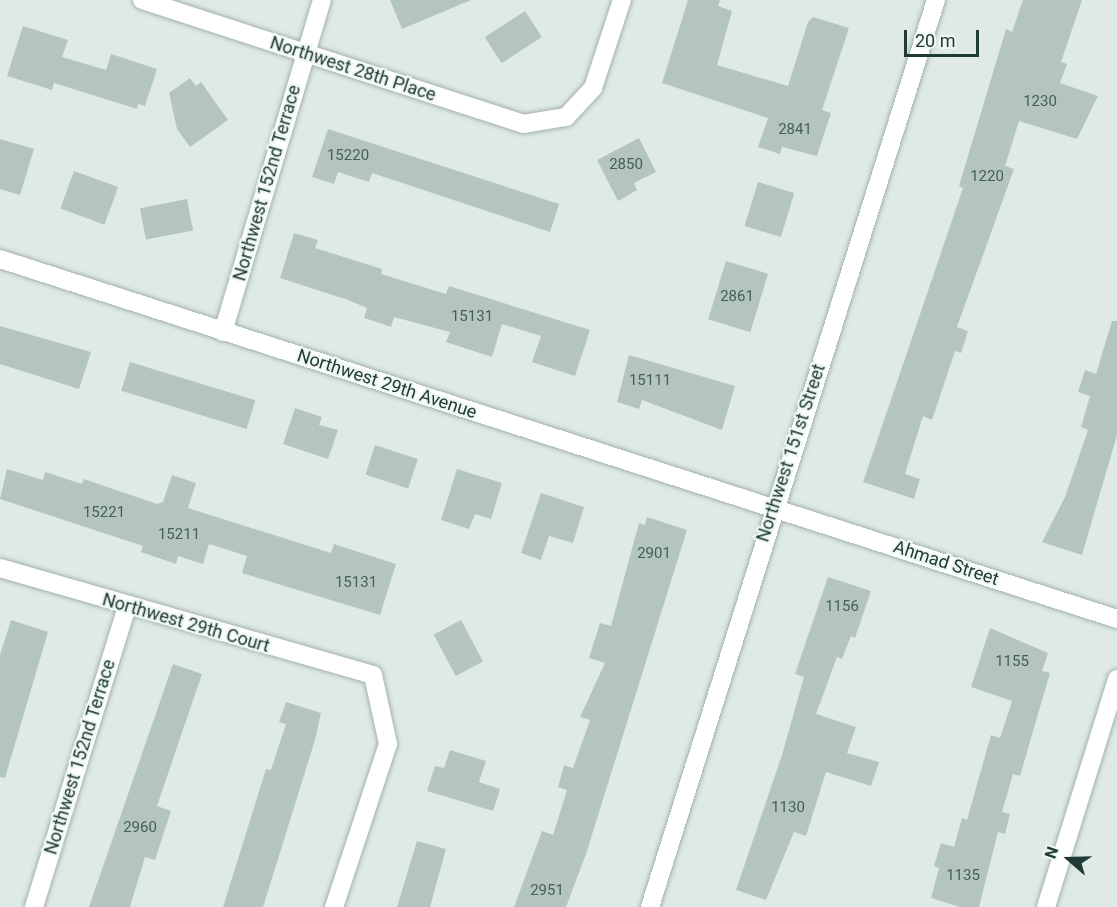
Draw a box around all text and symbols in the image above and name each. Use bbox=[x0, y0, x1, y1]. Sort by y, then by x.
scale bar bbox=[907, 18, 982, 56]
text: 20 m bbox=[915, 30, 955, 51]
street label: Northwest 28th Place bbox=[267, 32, 439, 106]
street label: Northwest 152nd Terrace bbox=[229, 82, 305, 284]
house number: 1230 bbox=[1023, 93, 1057, 111]
house number: 2841 bbox=[778, 121, 812, 139]
house number: 15220 bbox=[327, 147, 369, 165]
house number: 2850 bbox=[609, 156, 643, 174]
house number: 1220 bbox=[970, 168, 1004, 186]
house number: 2861 bbox=[720, 288, 754, 306]
house number: 15131 bbox=[451, 308, 493, 326]
street label: Northwest 29th Avenue bbox=[294, 345, 480, 423]
street label: Northwest 151st Street bbox=[752, 361, 830, 545]
house number: 15111 bbox=[629, 372, 671, 390]
house number: 15221 bbox=[83, 504, 125, 522]
house number: 15211 bbox=[158, 526, 200, 544]
street label: Ahmad Street bbox=[891, 536, 1001, 590]
house number: 2901 bbox=[637, 545, 671, 563]
house number: 15131 bbox=[335, 574, 377, 592]
street label: Northwest 29th Court bbox=[100, 589, 272, 657]
house number: 1156 bbox=[825, 598, 859, 616]
house number: 1155 bbox=[995, 653, 1029, 671]
street label: Northwest 152nd Terrace bbox=[40, 657, 120, 857]
house number: 1130 bbox=[771, 799, 805, 817]
house number: 2960 bbox=[123, 819, 157, 837]
north arrow bbox=[1039, 829, 1099, 889]
text: N bbox=[1041, 844, 1062, 861]
house number: 1135 bbox=[946, 867, 980, 885]
house number: 2951 bbox=[530, 882, 564, 900]

